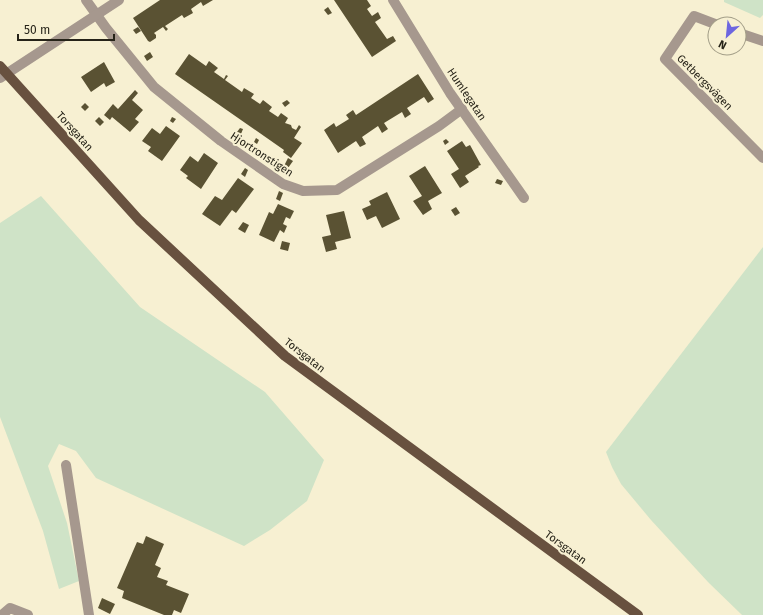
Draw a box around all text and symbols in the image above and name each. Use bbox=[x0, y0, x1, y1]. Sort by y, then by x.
scale bar bbox=[18, 16, 114, 42]
north arrow bbox=[707, 16, 747, 56]
text: 50 m bbox=[24, 23, 50, 37]
text: N bbox=[716, 37, 729, 52]
street label: Getbergsvägen bbox=[674, 52, 735, 113]
street label: Humlegatan bbox=[444, 66, 489, 123]
street label: Torsgatan bbox=[54, 109, 96, 154]
street label: Hjortronstigen bbox=[228, 129, 296, 180]
street label: Torsgatan bbox=[282, 335, 328, 375]
street label: Torsgatan bbox=[542, 528, 589, 567]

